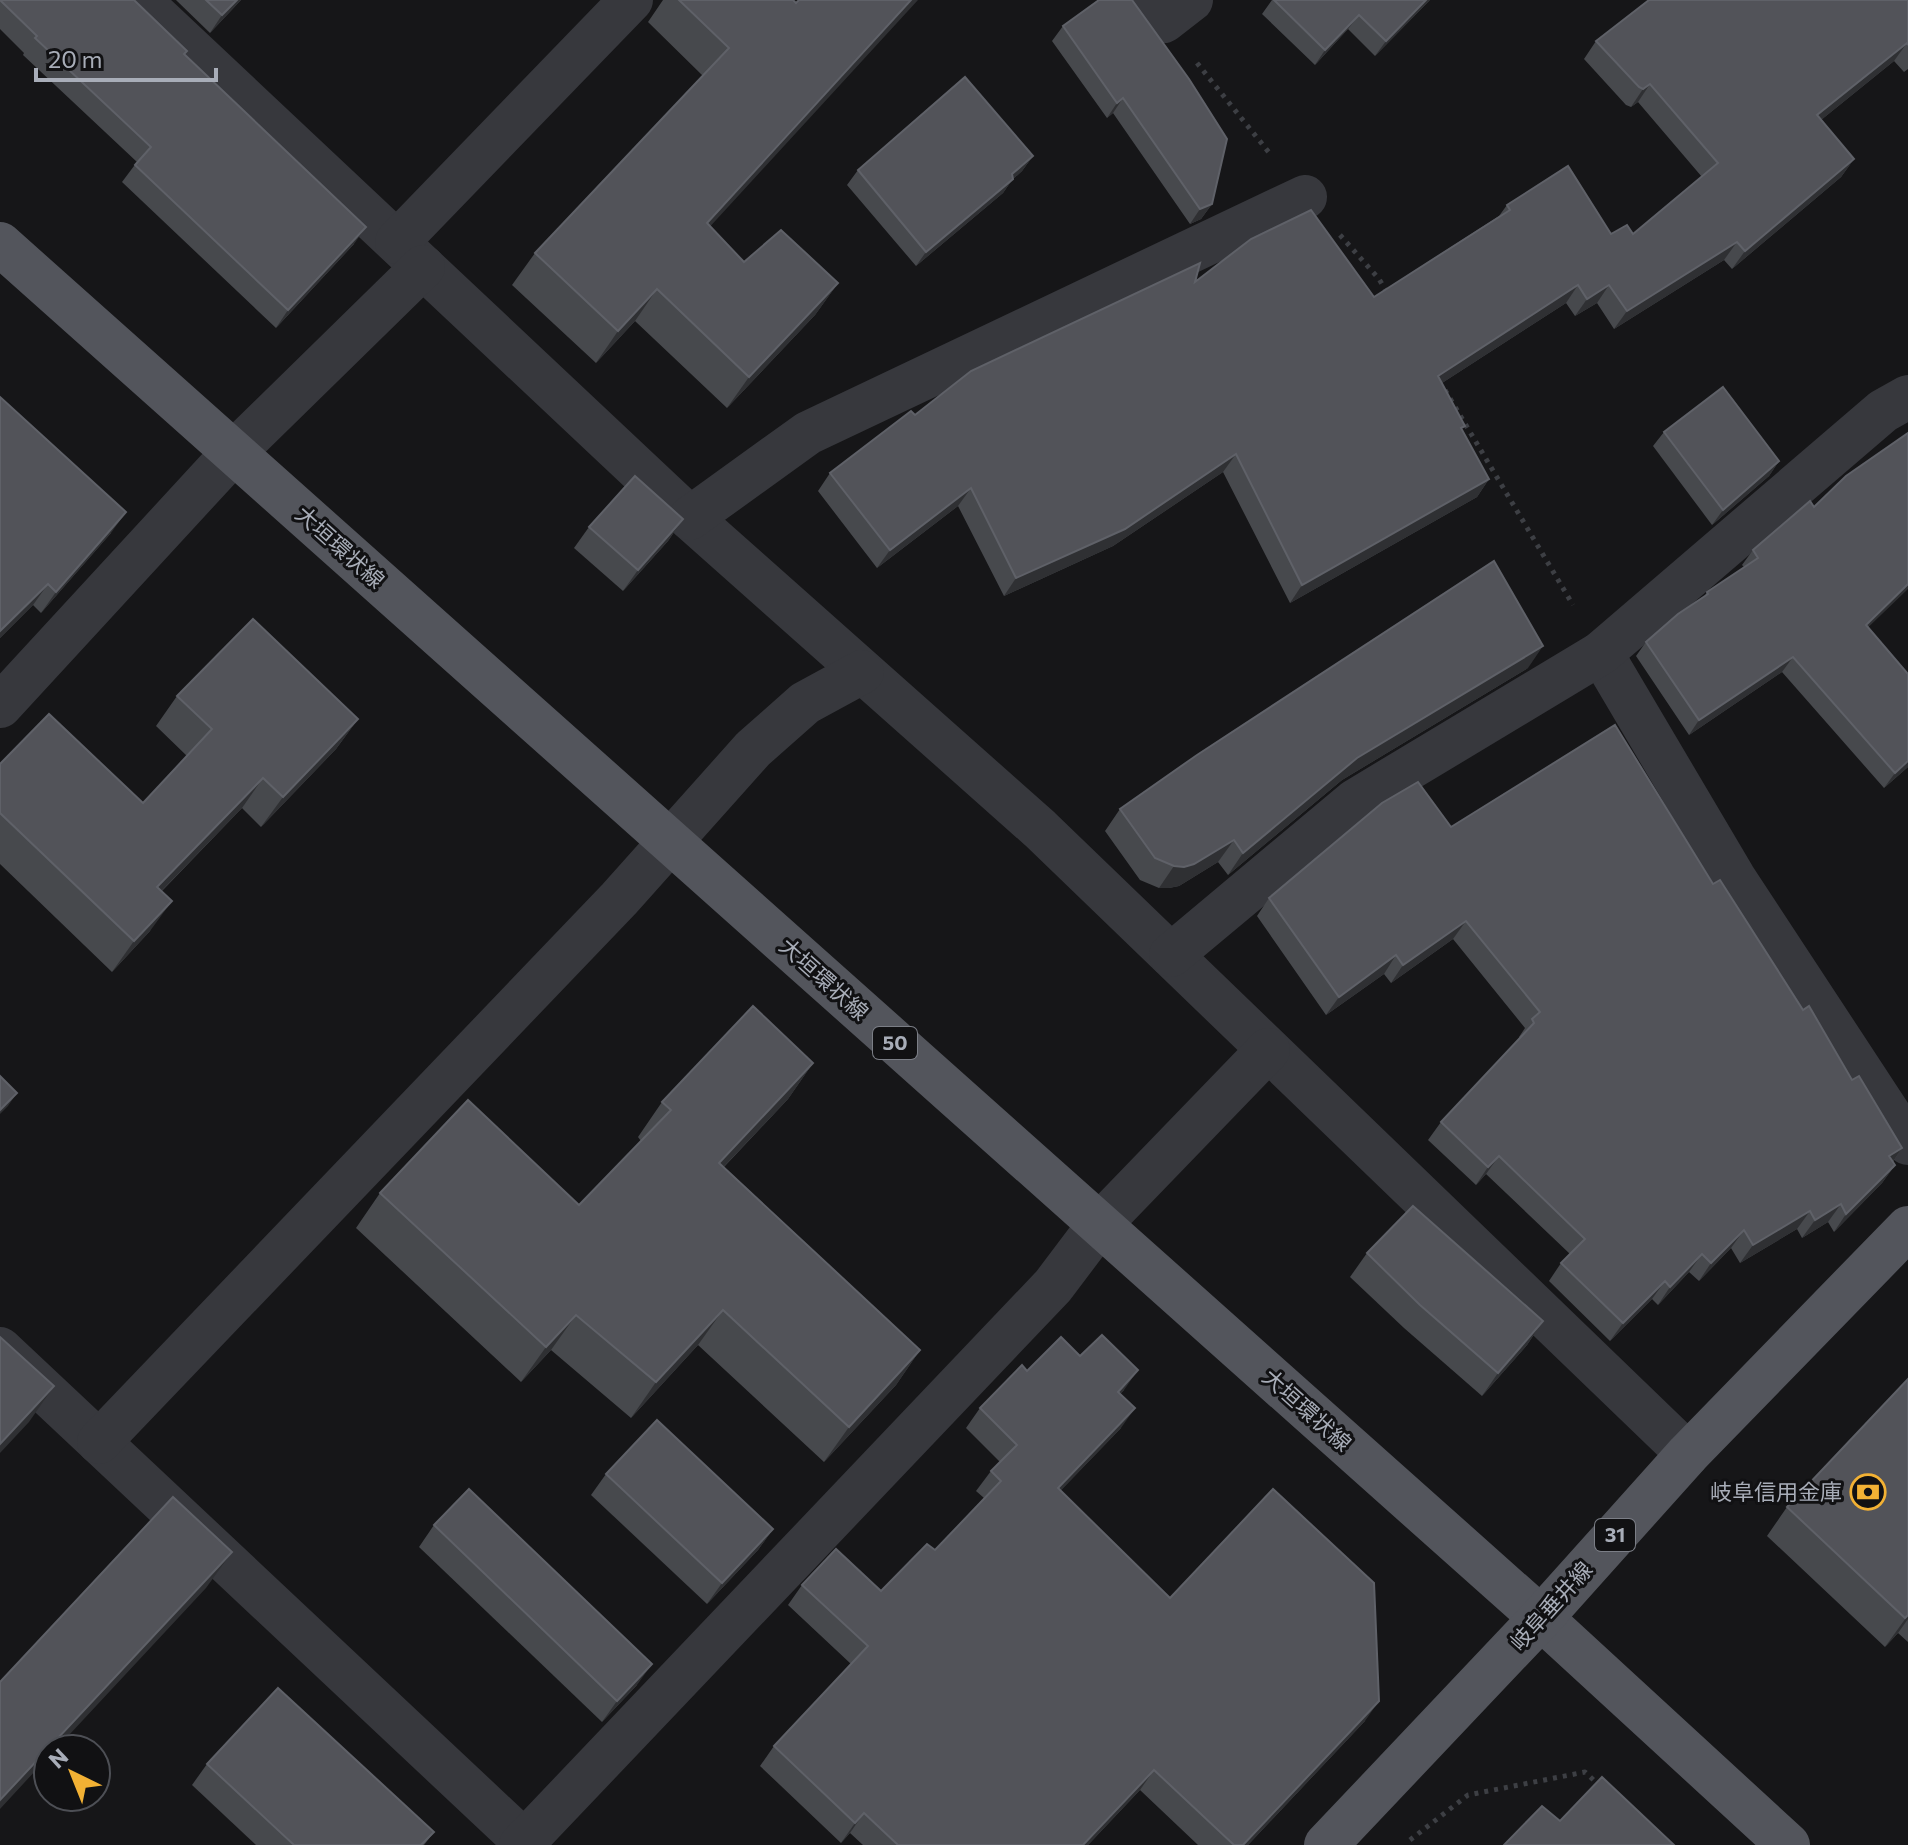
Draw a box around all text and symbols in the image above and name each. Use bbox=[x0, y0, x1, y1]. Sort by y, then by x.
scale bar bbox=[36, 32, 216, 82]
text: 20 m bbox=[48, 44, 102, 73]
street label: 大垣環状線 bbox=[290, 500, 390, 593]
street label: 大垣環状線 bbox=[774, 932, 874, 1025]
road number: 50 bbox=[873, 1027, 917, 1059]
street label: 大垣環状線 bbox=[1257, 1363, 1357, 1456]
bank icon: 岐阜信用金庫 bbox=[1849, 1473, 1887, 1511]
place label: 岐阜信用金庫 bbox=[1710, 1478, 1842, 1505]
road number: 31 bbox=[1595, 1519, 1635, 1551]
street label: 岐阜垂井線 bbox=[1504, 1556, 1597, 1656]
north arrow bbox=[32, 1733, 112, 1813]
text: N bbox=[43, 1743, 73, 1774]

